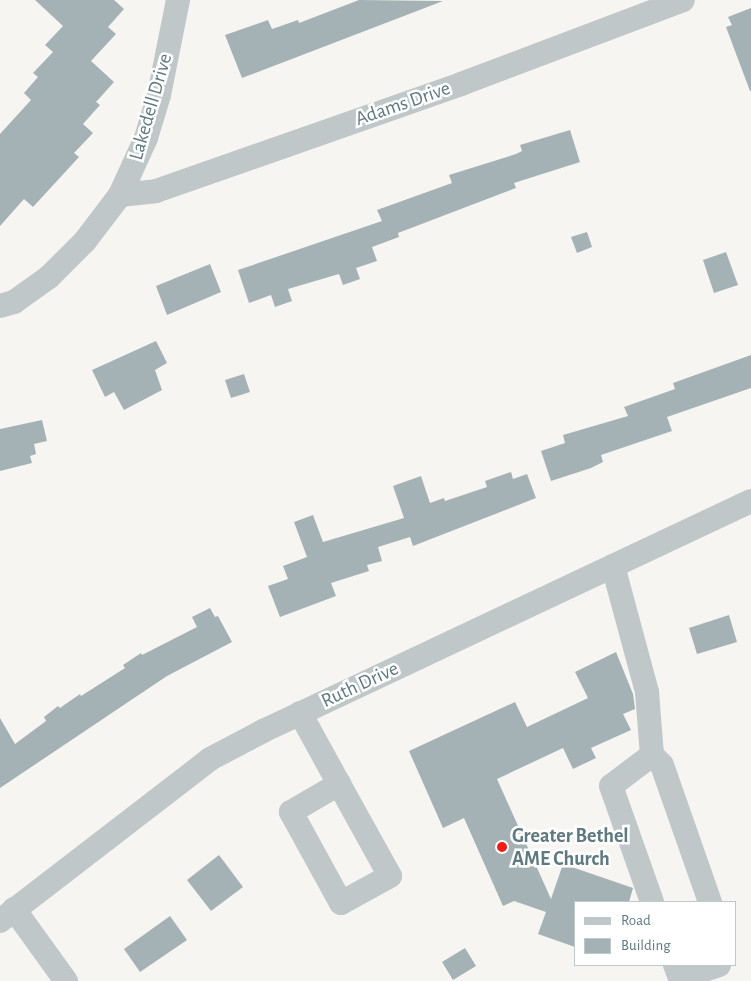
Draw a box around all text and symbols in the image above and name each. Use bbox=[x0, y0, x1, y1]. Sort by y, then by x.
street label: Lakedell Drive bbox=[124, 51, 178, 163]
street label: Adams Drive bbox=[352, 77, 454, 131]
street label: Ruth Drive bbox=[318, 657, 402, 713]
place label: Greater Bethel AME Church bbox=[512, 824, 629, 871]
marker: Greater Bethel AME Church bbox=[496, 841, 508, 853]
legend bbox=[574, 901, 736, 966]
text: Road bbox=[621, 913, 651, 928]
text: Building bbox=[621, 938, 671, 953]

